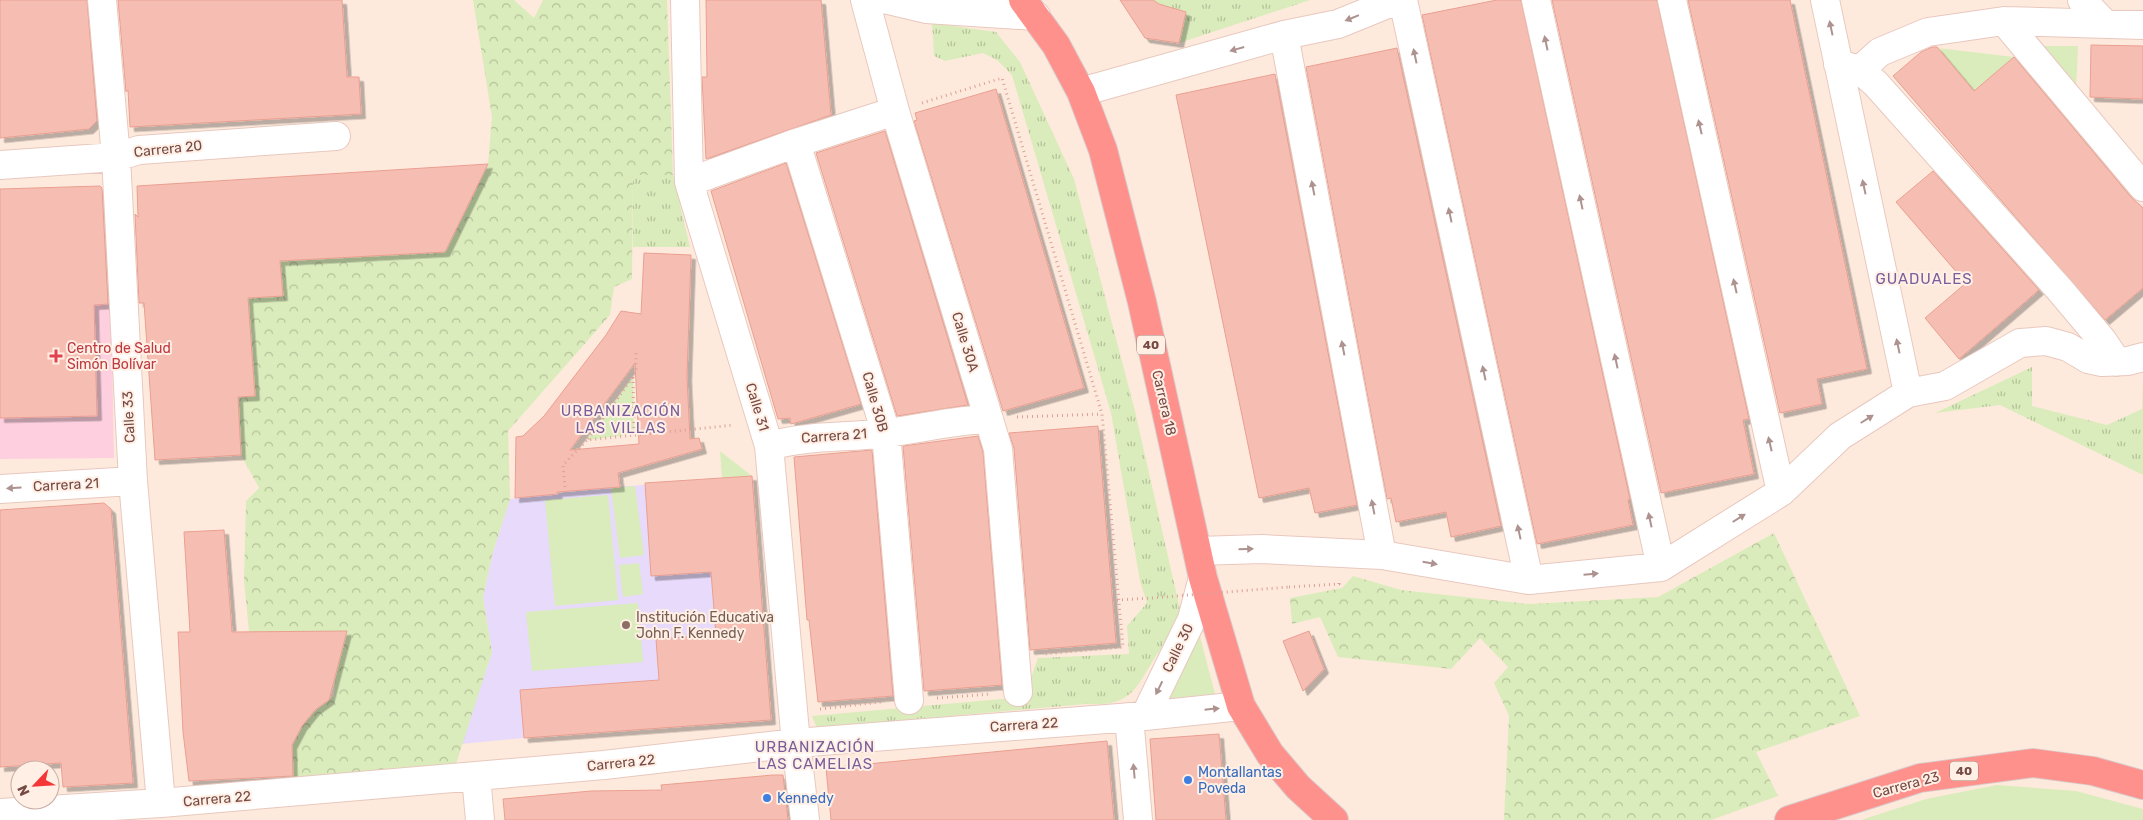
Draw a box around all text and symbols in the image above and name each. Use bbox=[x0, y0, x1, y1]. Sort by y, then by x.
one-way arrow bbox=[1345, 15, 1359, 23]
one-way arrow bbox=[1826, 19, 1834, 35]
one-way arrow bbox=[1542, 36, 1550, 51]
one-way arrow bbox=[1229, 45, 1244, 53]
one-way arrow bbox=[1411, 48, 1419, 63]
one-way arrow bbox=[1696, 119, 1704, 135]
street label: Carrera 20 bbox=[133, 137, 203, 161]
one-way arrow bbox=[1860, 179, 1868, 194]
one-way arrow bbox=[1308, 180, 1316, 196]
one-way arrow bbox=[1577, 195, 1585, 210]
one-way arrow bbox=[1445, 206, 1453, 222]
district label: GUADUALES bbox=[1875, 270, 1973, 288]
one-way arrow bbox=[1731, 278, 1739, 293]
street label: Calle 30A bbox=[948, 310, 982, 375]
road number: 40 bbox=[1137, 336, 1165, 354]
one-way arrow bbox=[1893, 337, 1901, 353]
place label: Centro de Salud Simón Bolívar bbox=[67, 340, 171, 373]
one-way arrow bbox=[1339, 340, 1347, 355]
marker: Centro de Salud Simón Bolívar bbox=[49, 349, 63, 363]
one-way arrow bbox=[1611, 352, 1619, 368]
one-way arrow bbox=[1480, 366, 1488, 381]
street label: Carrera 18 bbox=[1148, 369, 1180, 437]
street label: Calle 30B bbox=[858, 370, 892, 434]
street label: Calle 31 bbox=[742, 381, 772, 433]
street label: Calle 33 bbox=[119, 391, 139, 443]
district label: URBANIZACIÓN LAS VILLAS bbox=[561, 402, 681, 437]
one-way arrow bbox=[1860, 414, 1873, 424]
street label: Carrera 21 bbox=[801, 425, 867, 447]
one-way arrow bbox=[1766, 437, 1774, 452]
street label: Carrera 21 bbox=[33, 475, 99, 495]
one-way arrow bbox=[6, 485, 22, 493]
one-way arrow bbox=[1369, 500, 1377, 515]
one-way arrow bbox=[1646, 512, 1654, 527]
one-way arrow bbox=[1732, 513, 1746, 523]
one-way arrow bbox=[1514, 524, 1522, 540]
one-way arrow bbox=[1238, 545, 1254, 553]
one-way arrow bbox=[1423, 560, 1439, 568]
one-way arrow bbox=[1583, 570, 1599, 578]
place label: Institución Educativa John F. Kennedy bbox=[636, 609, 774, 642]
marker: Institución Educativa John F. Kennedy bbox=[620, 619, 632, 631]
street label: Calle 30 bbox=[1159, 621, 1197, 675]
one-way arrow bbox=[1155, 681, 1163, 695]
one-way arrow bbox=[1205, 705, 1221, 713]
street label: Carrera 22 bbox=[989, 714, 1059, 736]
district label: URBANIZACIÓN LAS CAMELIAS bbox=[755, 738, 875, 773]
street label: Carrera 22 bbox=[586, 751, 656, 775]
north arrow bbox=[10, 760, 60, 810]
road number: 40 bbox=[1950, 761, 1978, 780]
one-way arrow bbox=[1129, 763, 1137, 779]
place label: Montallantas Poveda bbox=[1198, 764, 1282, 797]
street label: Carrera 23 bbox=[1871, 768, 1941, 802]
marker: Montallantas Poveda bbox=[1182, 774, 1194, 786]
text: N bbox=[14, 782, 34, 798]
street label: Carrera 22 bbox=[182, 788, 252, 810]
place label: Kennedy bbox=[777, 790, 834, 807]
marker: Kennedy bbox=[761, 792, 773, 804]

